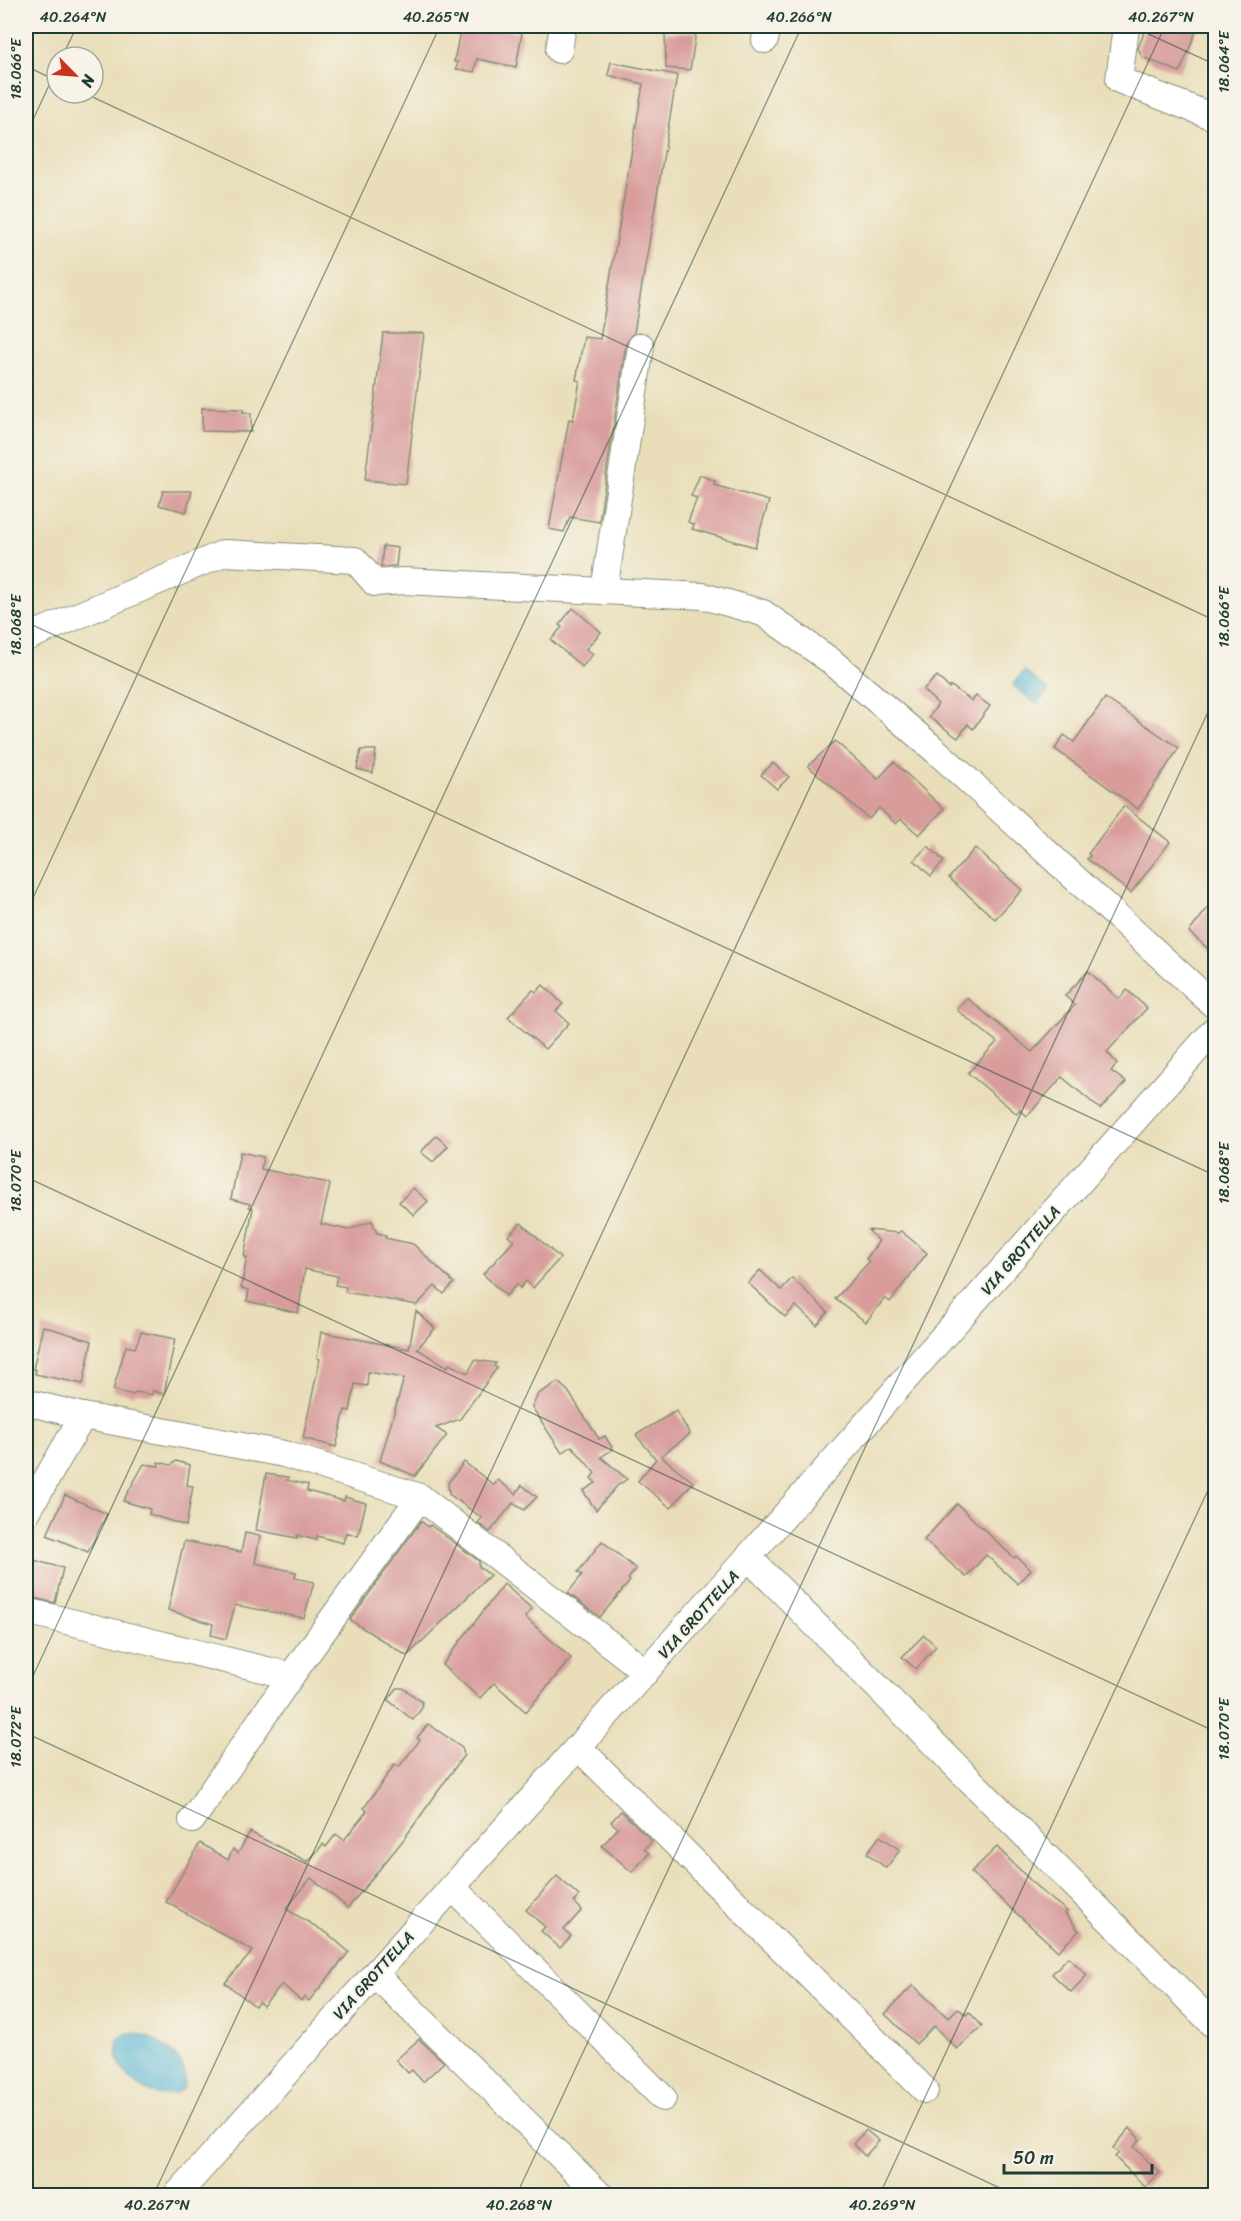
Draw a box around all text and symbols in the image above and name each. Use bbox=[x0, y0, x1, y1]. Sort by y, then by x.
text: 40.264°N bbox=[40, 4, 107, 30]
text: 40.265°N bbox=[403, 4, 470, 30]
text: 40.266°N bbox=[766, 4, 833, 30]
text: 40.267°N bbox=[1128, 4, 1195, 30]
text: 18.064°E bbox=[1211, 29, 1237, 93]
text: 18.066°E bbox=[3, 37, 29, 100]
north arrow bbox=[45, 45, 105, 105]
text: N bbox=[72, 69, 104, 93]
text: 18.066°E bbox=[1211, 585, 1237, 648]
text: 18.068°E bbox=[3, 592, 29, 656]
text: 18.068°E bbox=[1211, 1140, 1237, 1204]
text: 18.070°E bbox=[3, 1148, 29, 1212]
street label: VIA GROTTELLA bbox=[973, 1199, 1068, 1302]
street label: VIA GROTTELLA bbox=[650, 1563, 747, 1666]
text: 18.070°E bbox=[1211, 1696, 1237, 1760]
text: 18.072°E bbox=[3, 1705, 29, 1768]
street label: VIA GROTTELLA bbox=[325, 1924, 422, 2027]
scale bar bbox=[1004, 2137, 1152, 2175]
text: 50 m bbox=[1013, 2142, 1054, 2174]
text: 40.267°N bbox=[124, 2192, 191, 2218]
text: 40.268°N bbox=[486, 2192, 553, 2218]
text: 40.269°N bbox=[849, 2192, 916, 2218]

